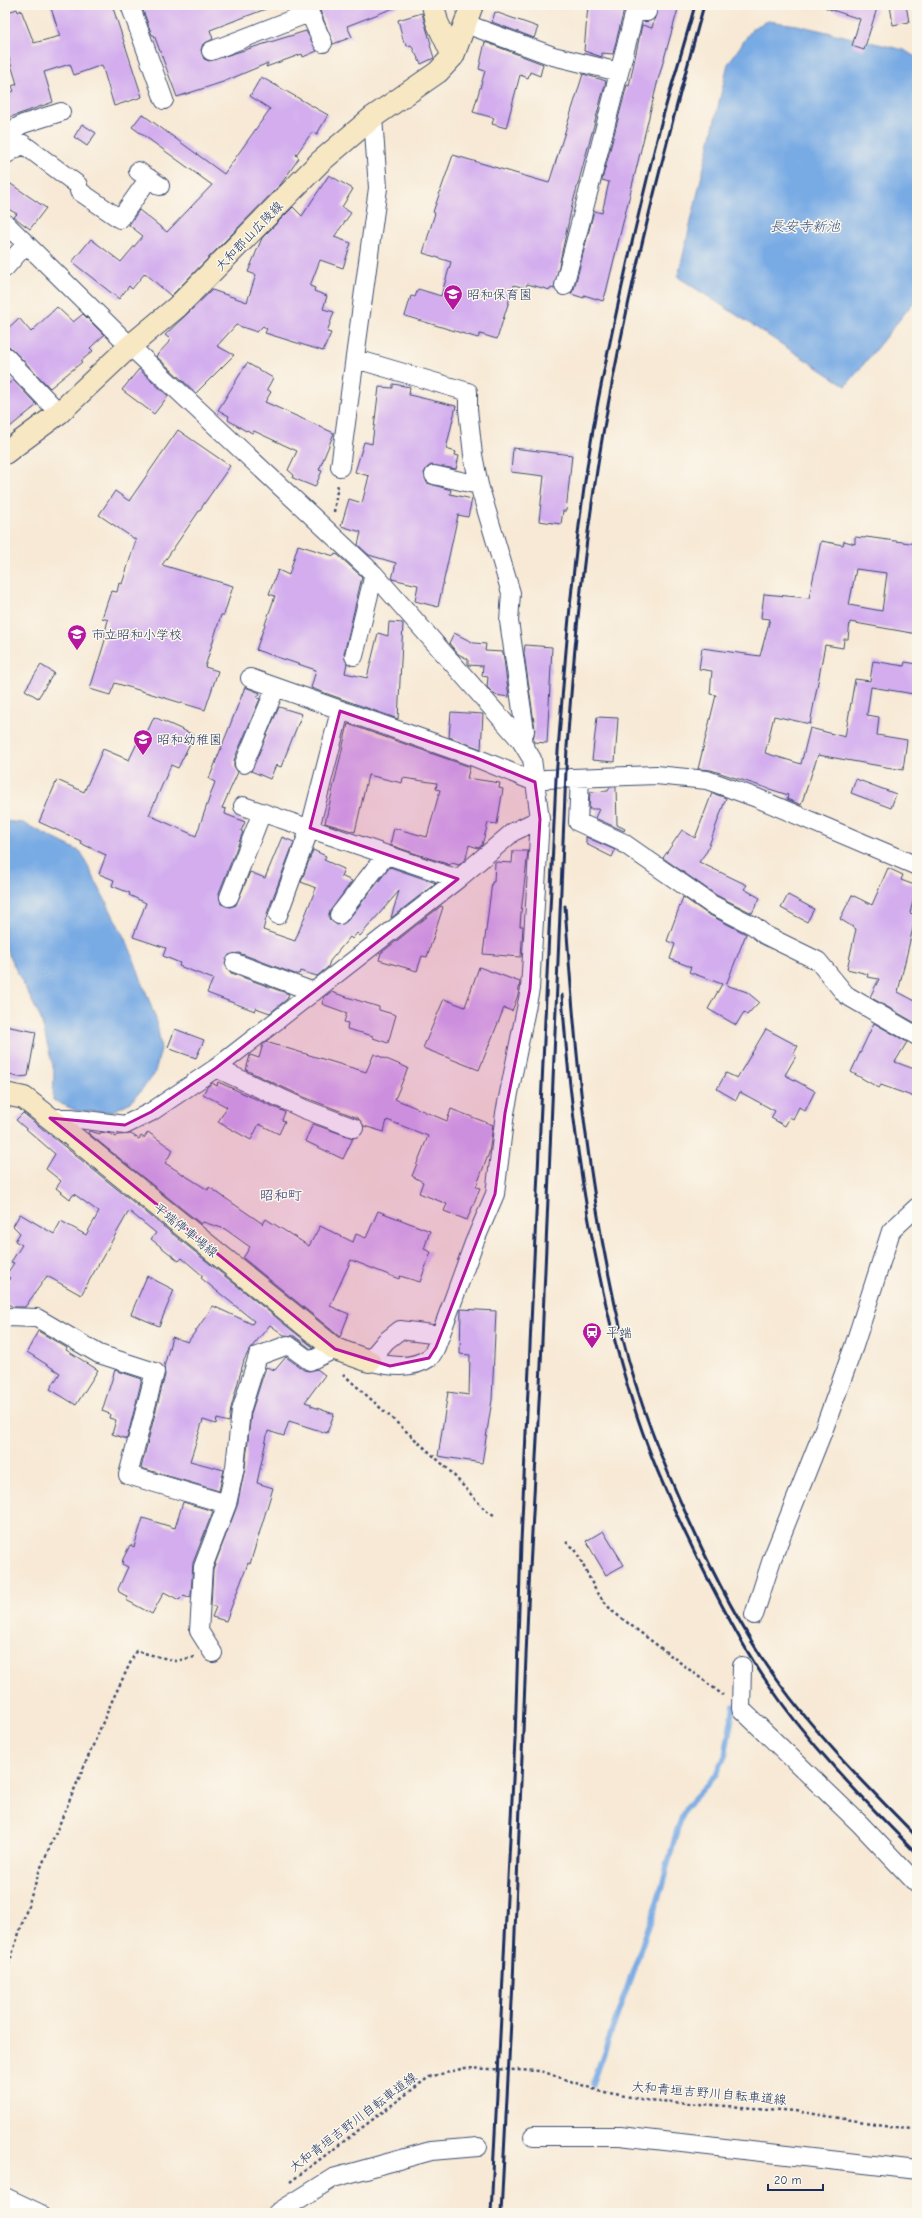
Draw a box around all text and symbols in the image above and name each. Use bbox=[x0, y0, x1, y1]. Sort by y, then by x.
street label: 大和郡山広陵線 bbox=[212, 197, 287, 274]
water label: 長安寺新池 bbox=[770, 218, 841, 235]
school or university icon: 昭和保育園 bbox=[442, 283, 464, 311]
place label: 昭和保育園 bbox=[467, 287, 532, 302]
school or university icon: 市立昭和小学校 bbox=[66, 623, 88, 651]
place label: 市立昭和小学校 bbox=[91, 627, 182, 642]
school or university icon: 昭和幼稚園 bbox=[132, 728, 154, 756]
place label: 昭和幼稚園 bbox=[157, 732, 222, 747]
district label: 昭和町 bbox=[260, 1187, 302, 1204]
street label: 平端停車場線 bbox=[151, 1200, 222, 1261]
station icon: 平端 bbox=[581, 1321, 603, 1349]
place label: 平端 bbox=[606, 1325, 632, 1340]
street label: 大和青垣吉野川自転車道線 bbox=[286, 2068, 421, 2175]
street label: 大和青垣吉野川自転車道線 bbox=[631, 2079, 788, 2107]
scale bar bbox=[768, 2166, 823, 2192]
text: 20 m bbox=[774, 2173, 802, 2187]

